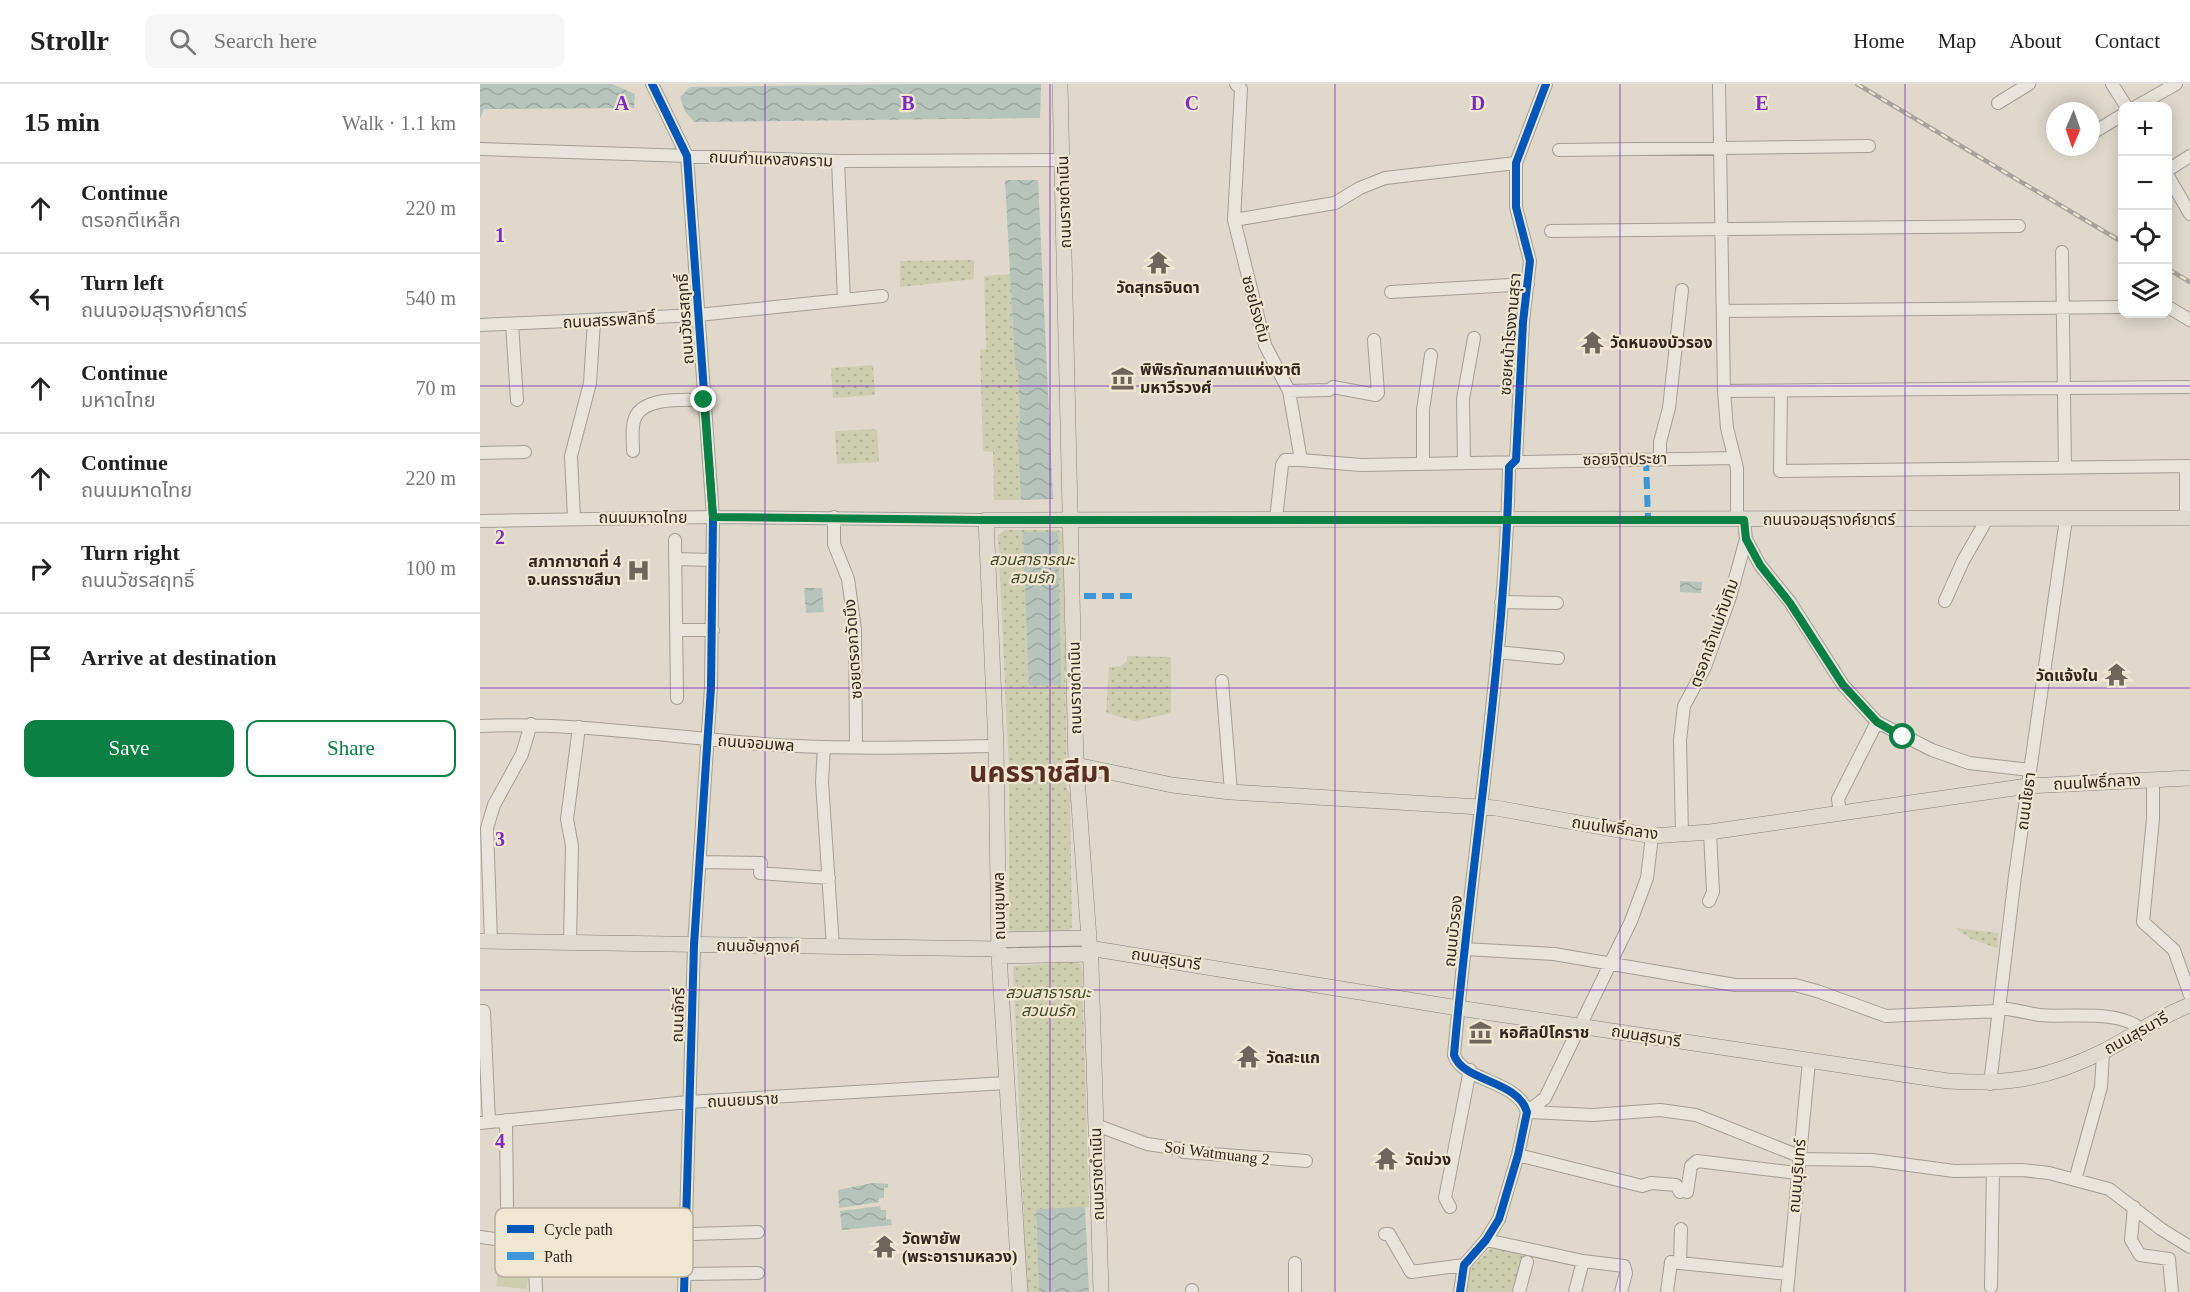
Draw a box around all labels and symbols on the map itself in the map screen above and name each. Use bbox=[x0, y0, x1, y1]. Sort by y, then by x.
text: A bbox=[615, 92, 630, 114]
text: B bbox=[901, 92, 915, 114]
text: C bbox=[1185, 92, 1199, 114]
text: D bbox=[1471, 92, 1485, 114]
text: E bbox=[1755, 92, 1769, 114]
north arrow bbox=[2046, 102, 2100, 156]
street label: ถนนกำแหงสงคราม bbox=[709, 148, 833, 170]
street label: ถนนราชดำเนิน bbox=[1054, 155, 1074, 249]
text: 1 bbox=[495, 224, 505, 246]
temple icon: วัดสุทธจินดา bbox=[1145, 249, 1171, 275]
street label: ซอยหน้าโรงงานสุรา bbox=[1496, 272, 1525, 396]
street label: ถนนวัชรสฤทธิ์ bbox=[672, 273, 697, 365]
street label: ซอยโรงต้ม bbox=[1239, 274, 1273, 344]
place label: วัดสุทธจินดา bbox=[1116, 279, 1200, 297]
street label: ถนนสรรพสิทธิ์ bbox=[562, 308, 656, 331]
temple icon: วัดหนองบัวรอง bbox=[1579, 329, 1605, 355]
place label: วัดหนองบัวรอง bbox=[1610, 334, 1713, 351]
place label: พิพิธภัณฑสถานแห่งชาติ มหาวีรวงศ์ bbox=[1140, 361, 1301, 396]
museum icon: พิพิธภัณฑสถานแห่งชาติ มหาวีรวงศ์ bbox=[1109, 365, 1135, 391]
route end bbox=[690, 386, 716, 412]
street label: ซอยจิตประชา bbox=[1583, 450, 1667, 468]
street label: ถนนมหาดไทย bbox=[599, 509, 687, 526]
street label: ถนนจอมสุรางค์ยาตร์ bbox=[1763, 511, 1896, 529]
text: 2 bbox=[495, 526, 505, 548]
place label: สภากาชาดที่ 4 จ.นครราชสีมา bbox=[527, 549, 621, 588]
park label: สวนสาธารณะ สวนรัก bbox=[989, 551, 1076, 586]
hospital icon: สภากาชาดที่ 4 จ.นครราชสีมา bbox=[626, 557, 652, 583]
street label: ตรอกเจ้าแม่ทับทิม bbox=[1687, 577, 1741, 689]
street label: ซอยตรอกวัดบึง bbox=[841, 598, 865, 700]
street label: ถนนราชดำเนิน bbox=[1066, 641, 1084, 735]
temple icon: วัดแจ้งใน bbox=[2103, 662, 2129, 688]
place label: วัดแจ้งใน bbox=[2036, 667, 2098, 684]
route start bbox=[1889, 723, 1915, 749]
street label: ถนนจอมพล bbox=[717, 732, 795, 754]
district label: นครราชสีมา bbox=[969, 757, 1111, 788]
street label: ถนนโพธิ์กลาง bbox=[2053, 770, 2141, 793]
street label: ถนนโยธา bbox=[2014, 771, 2038, 831]
street label: ถนนโพธิ์กลาง bbox=[1570, 812, 1660, 843]
text: 3 bbox=[495, 828, 505, 850]
street label: ถนนชุมพล bbox=[990, 872, 1009, 940]
street label: ถนนบัวรอง bbox=[1441, 894, 1465, 968]
street label: ถนนอัษฎางค์ bbox=[716, 937, 800, 955]
street label: ถนนสุรนารี bbox=[1130, 945, 1202, 974]
park label: สวนสาธารณะ สวนนรัก bbox=[1005, 984, 1092, 1019]
street label: ถนนจักรี bbox=[669, 987, 687, 1043]
street label: ถนนสุรนารี bbox=[2101, 1008, 2172, 1058]
museum icon: หอศิลป์โคราช bbox=[1468, 1019, 1494, 1045]
street label: ถนนสุรนารี bbox=[1610, 1022, 1682, 1051]
place label: หอศิลป์โคราช bbox=[1499, 1024, 1589, 1041]
temple icon: วัดสะแก bbox=[1235, 1044, 1261, 1070]
place label: วัดสะแก bbox=[1266, 1049, 1320, 1066]
street label: ถนนยมราช bbox=[707, 1090, 779, 1110]
street label: ถนนราชดำเนิน bbox=[1087, 1127, 1107, 1221]
text: 4 bbox=[495, 1130, 505, 1152]
street label: Soi Watmuang 2 bbox=[1163, 1138, 1271, 1169]
street label: ถนนบุรินทร์ bbox=[1785, 1138, 1810, 1214]
temple icon: วัดม่วง bbox=[1374, 1146, 1400, 1172]
place label: วัดม่วง bbox=[1405, 1151, 1451, 1168]
legend bbox=[495, 1208, 693, 1277]
text: Cycle path bbox=[544, 1221, 613, 1239]
place label: วัดพายัพ (พระอารามหลวง) bbox=[902, 1230, 1017, 1266]
temple icon: วัดพายัพ (พระอารามหลวง) bbox=[871, 1234, 897, 1260]
text: Path bbox=[544, 1248, 572, 1265]

